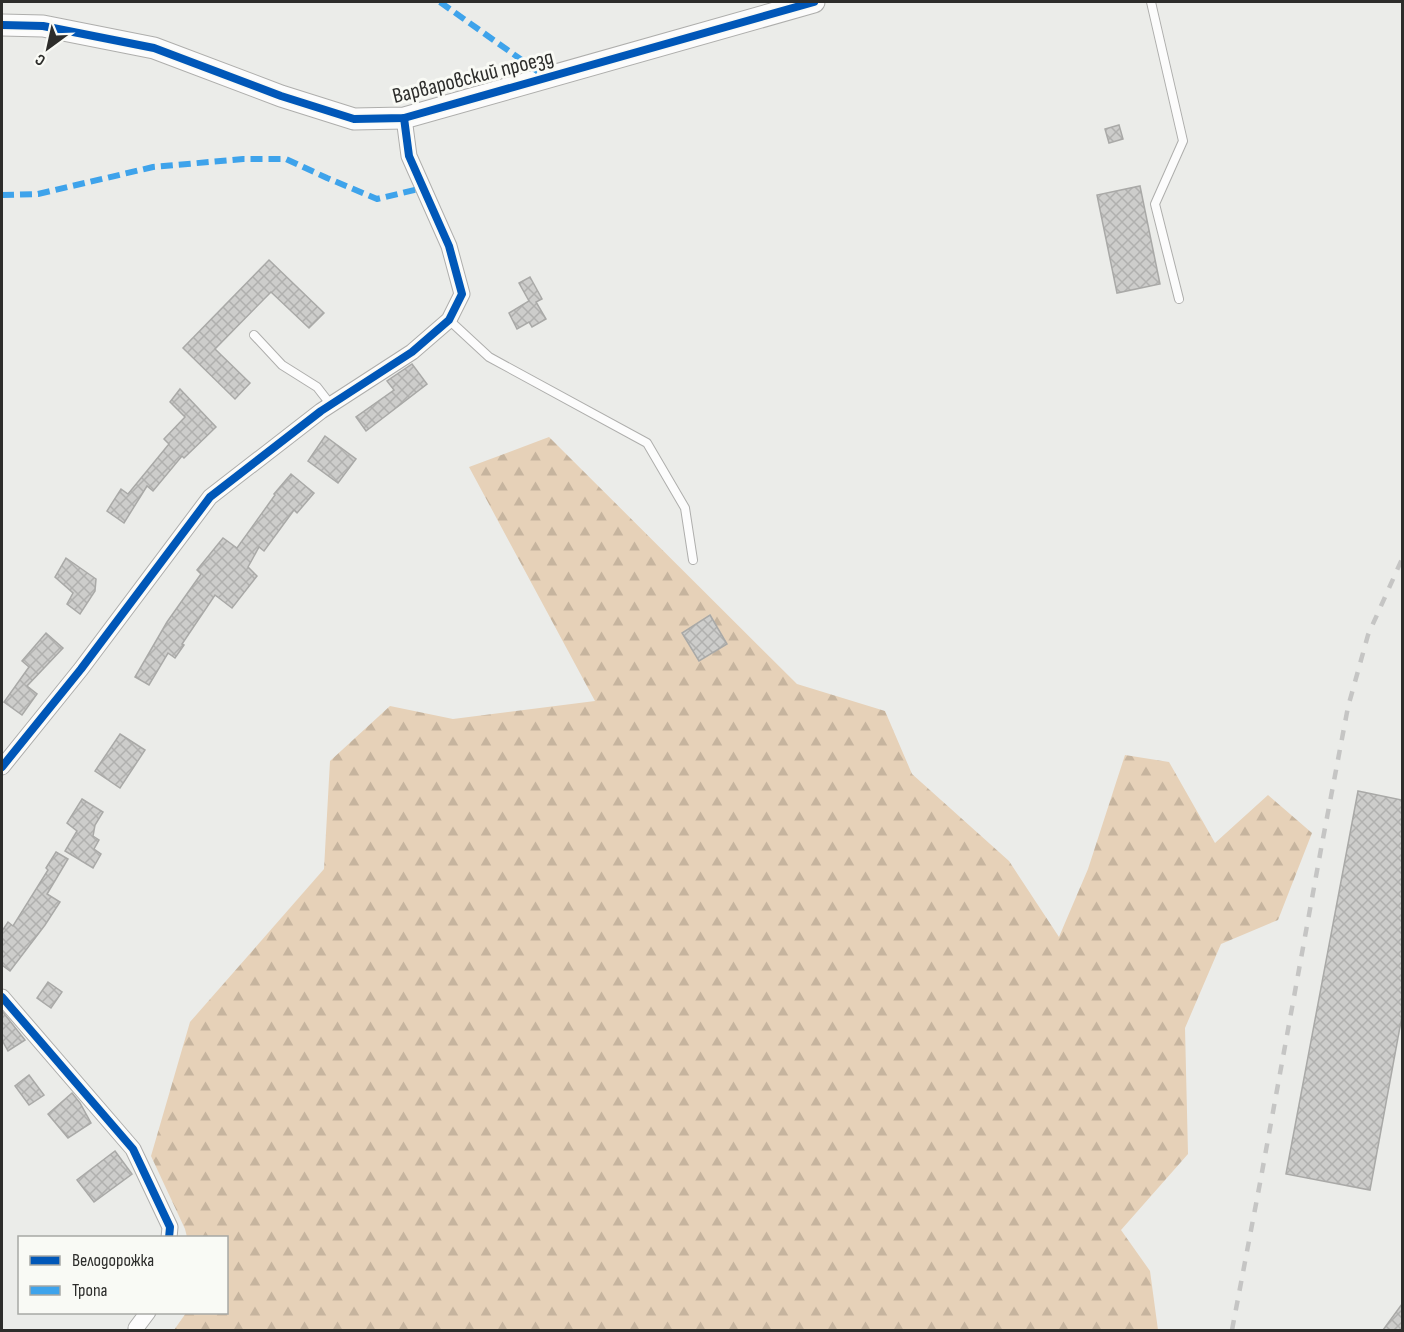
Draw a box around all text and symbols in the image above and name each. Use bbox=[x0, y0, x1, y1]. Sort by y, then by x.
north arrow bbox=[18, 18, 78, 78]
street label: Варваровский проезд bbox=[390, 44, 556, 110]
text: С bbox=[32, 49, 49, 70]
legend bbox=[18, 1236, 228, 1314]
text: Велодорожка bbox=[72, 1250, 154, 1271]
text: Тропа bbox=[72, 1280, 108, 1301]

